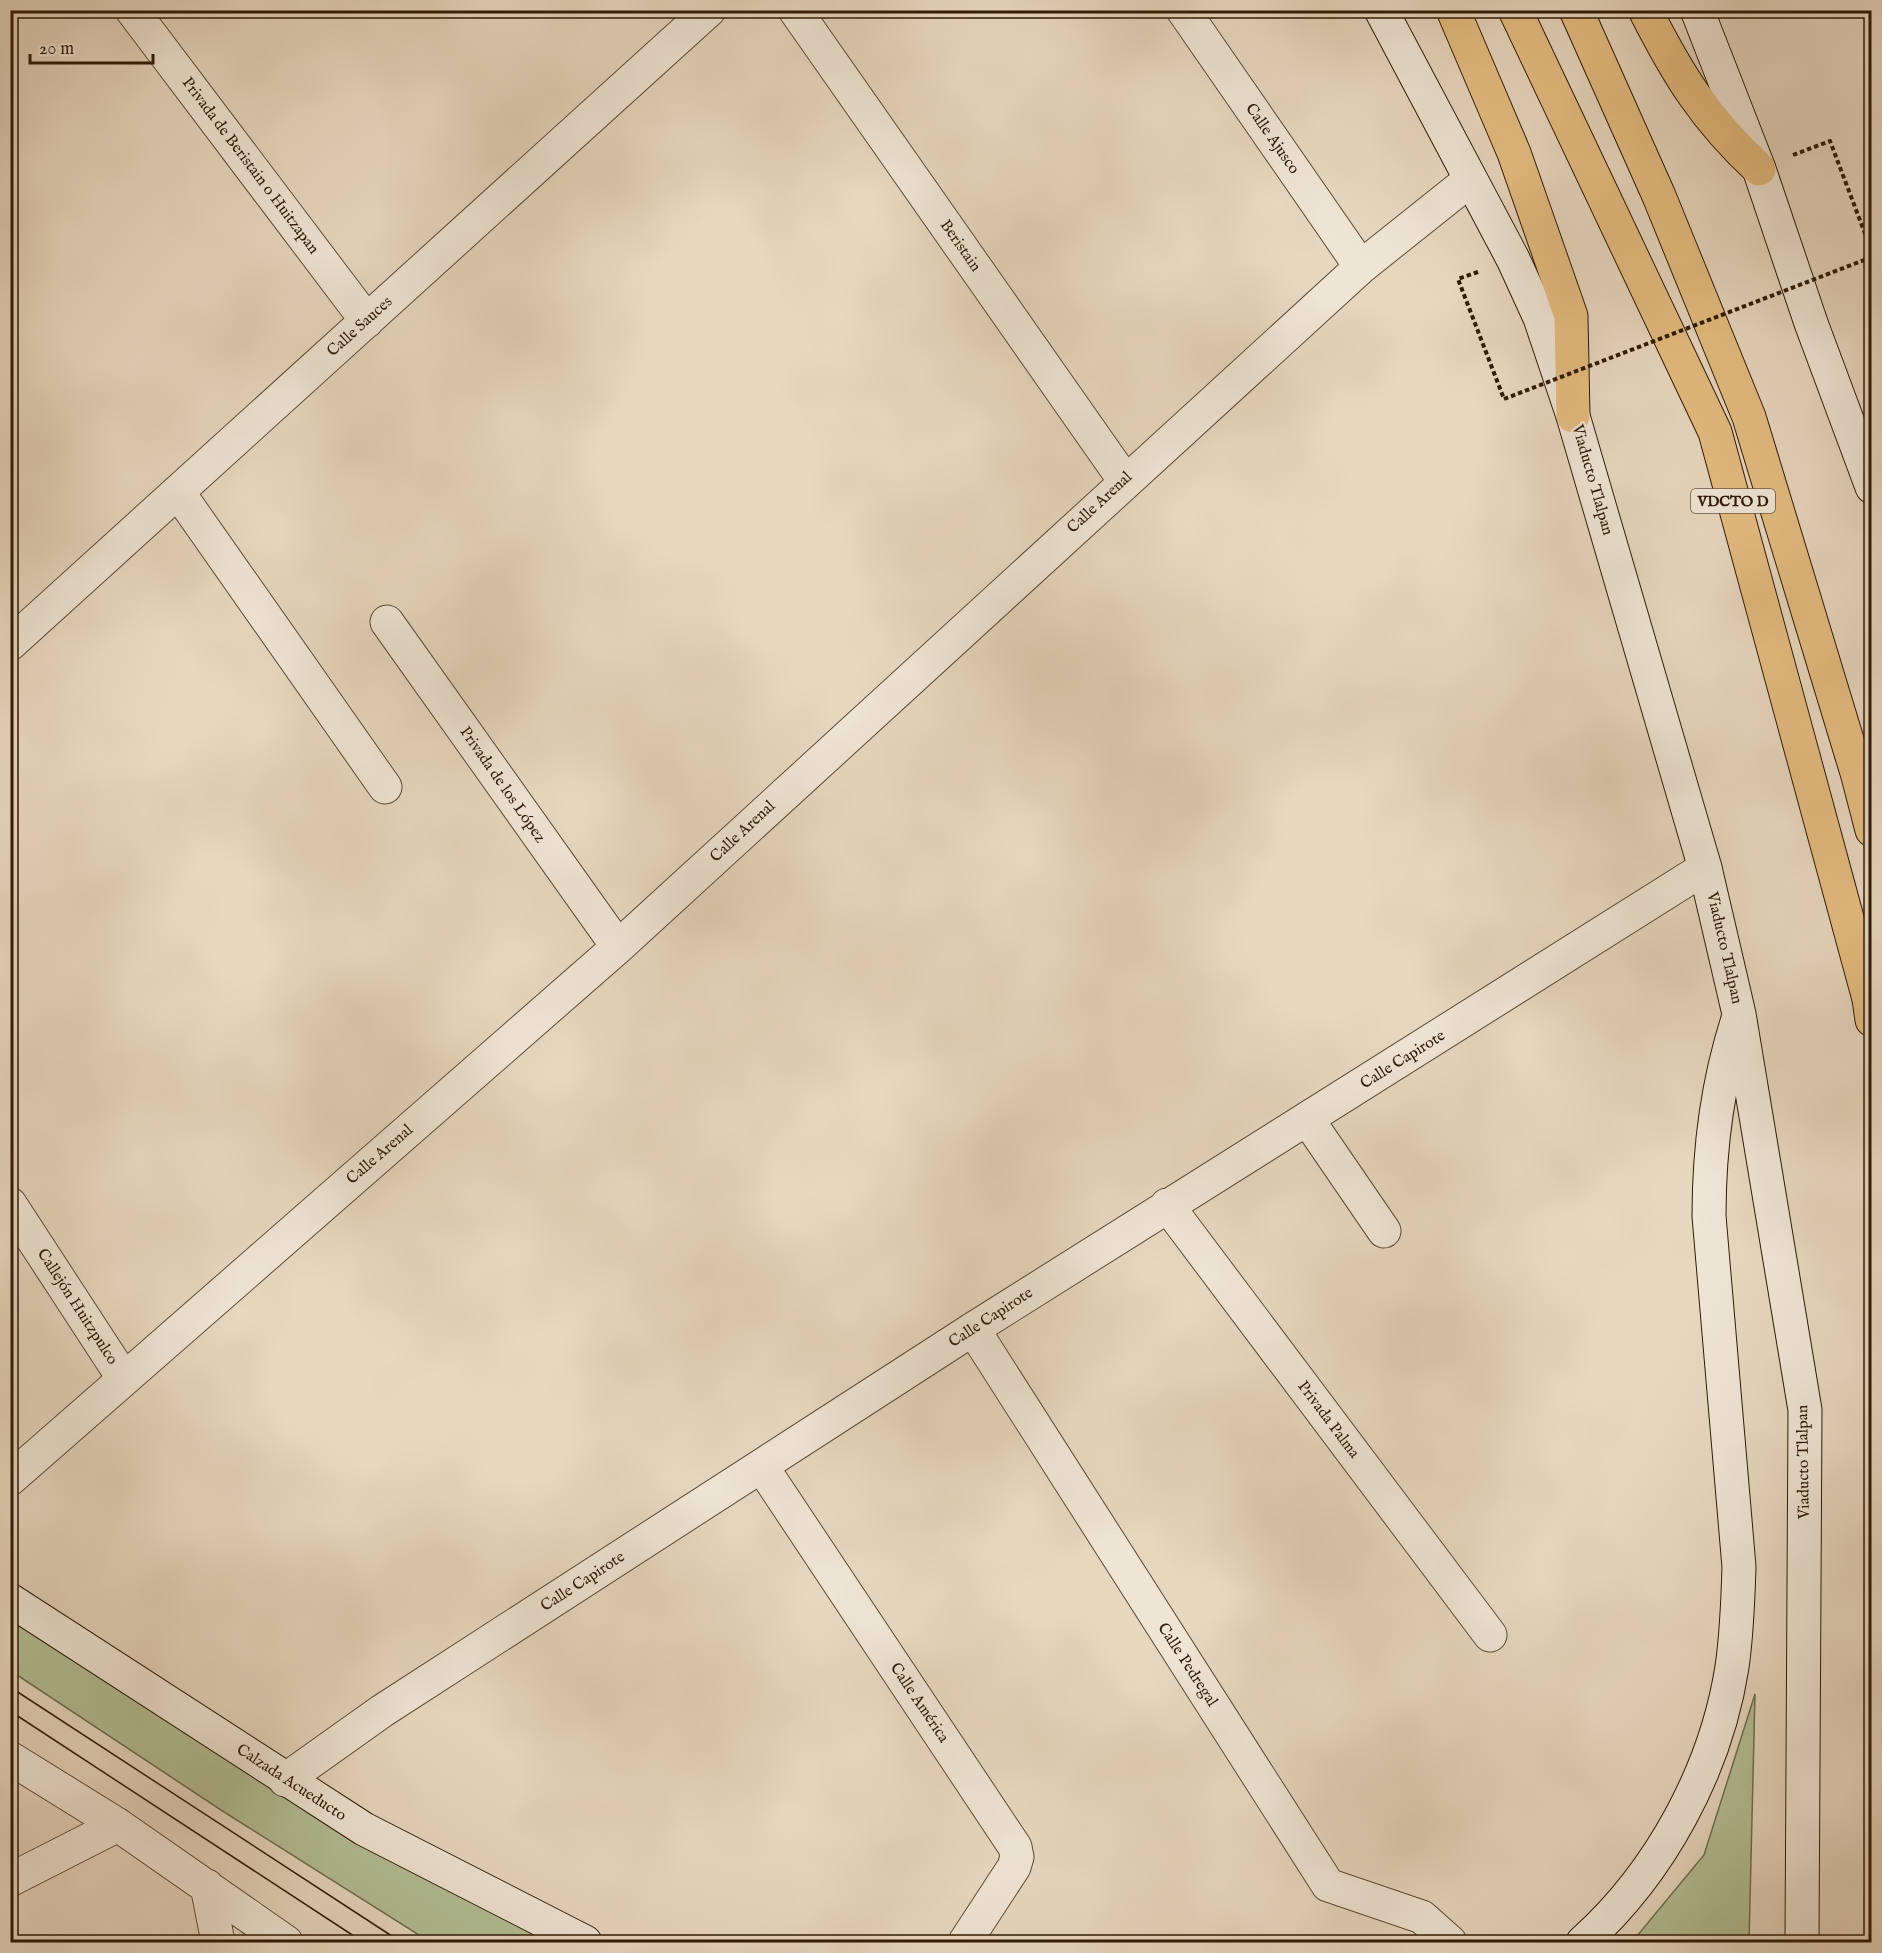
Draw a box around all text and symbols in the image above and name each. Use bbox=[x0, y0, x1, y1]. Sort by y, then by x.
scale bar bbox=[30, 27, 153, 65]
text: 20 m bbox=[39, 38, 74, 61]
street label: Privada de Beristain o Huitzapan bbox=[177, 74, 323, 259]
street label: Calle Ajusco bbox=[1240, 100, 1304, 179]
street label: Beristain bbox=[935, 216, 985, 276]
street label: Calle Sauces bbox=[323, 292, 397, 362]
street label: Viaducto Tlalpan bbox=[1566, 421, 1618, 538]
street label: Calle Arenal bbox=[1063, 467, 1137, 538]
road number: VDCTO D bbox=[1691, 489, 1775, 513]
street label: Privada de los López bbox=[454, 723, 550, 847]
street label: Calle Arenal bbox=[706, 796, 780, 867]
street label: Viaducto Tlalpan bbox=[1701, 889, 1747, 1006]
street label: Calle Capirote bbox=[1357, 1026, 1449, 1094]
street label: Calle Arenal bbox=[343, 1120, 418, 1189]
street label: Callejón Huitzpulco bbox=[32, 1245, 122, 1369]
street label: Calle Capirote bbox=[945, 1283, 1037, 1353]
street label: Privada Palma bbox=[1292, 1377, 1364, 1463]
street label: Viaducto Tlalpan bbox=[1793, 1404, 1815, 1520]
street label: Calle Capirote bbox=[537, 1547, 629, 1617]
street label: Calle Pedregal bbox=[1152, 1619, 1222, 1711]
street label: Calle América bbox=[885, 1659, 953, 1747]
street label: Calzada Acueducto bbox=[232, 1740, 350, 1826]

